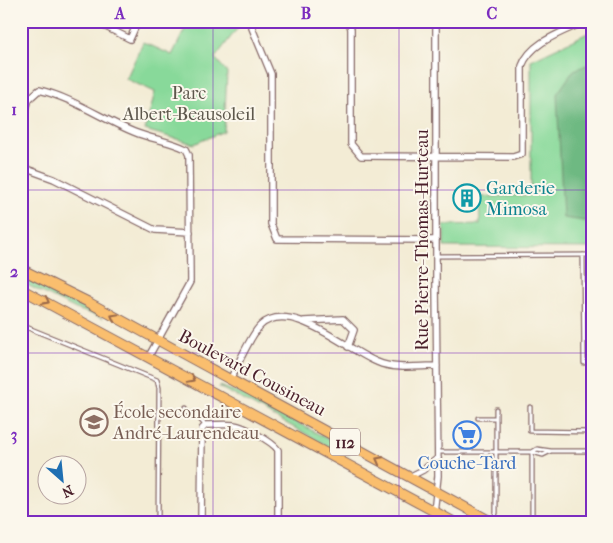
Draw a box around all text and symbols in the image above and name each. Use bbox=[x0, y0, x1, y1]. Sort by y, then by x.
text: A bbox=[114, 4, 126, 23]
text: B bbox=[301, 4, 311, 23]
text: C bbox=[487, 4, 498, 23]
park label: Parc Albert-Beausoleil bbox=[122, 83, 255, 125]
text: 1 bbox=[11, 100, 17, 119]
street label: Rue Pierre-Thomas-Hurteau bbox=[412, 129, 433, 351]
place label: Garderie Mimosa bbox=[486, 178, 555, 220]
building icon: Garderie Mimosa bbox=[452, 183, 482, 213]
text: 2 bbox=[10, 262, 18, 281]
one-way arrow bbox=[41, 295, 50, 305]
one-way arrow bbox=[111, 313, 120, 323]
street label: Boulevard Cousineau bbox=[175, 325, 329, 421]
one-way arrow bbox=[186, 373, 195, 383]
place label: École secondaire André-Laurendeau bbox=[112, 401, 259, 444]
school or university icon: École secondaire André-Laurendeau bbox=[79, 407, 109, 437]
supermarket icon: Couche-Tard bbox=[452, 420, 482, 450]
text: 3 bbox=[11, 425, 17, 445]
road number: 112 bbox=[330, 428, 360, 456]
place label: Couche-Tard bbox=[418, 453, 517, 474]
north arrow bbox=[38, 456, 88, 506]
one-way arrow bbox=[375, 456, 384, 466]
text: N bbox=[59, 481, 76, 501]

